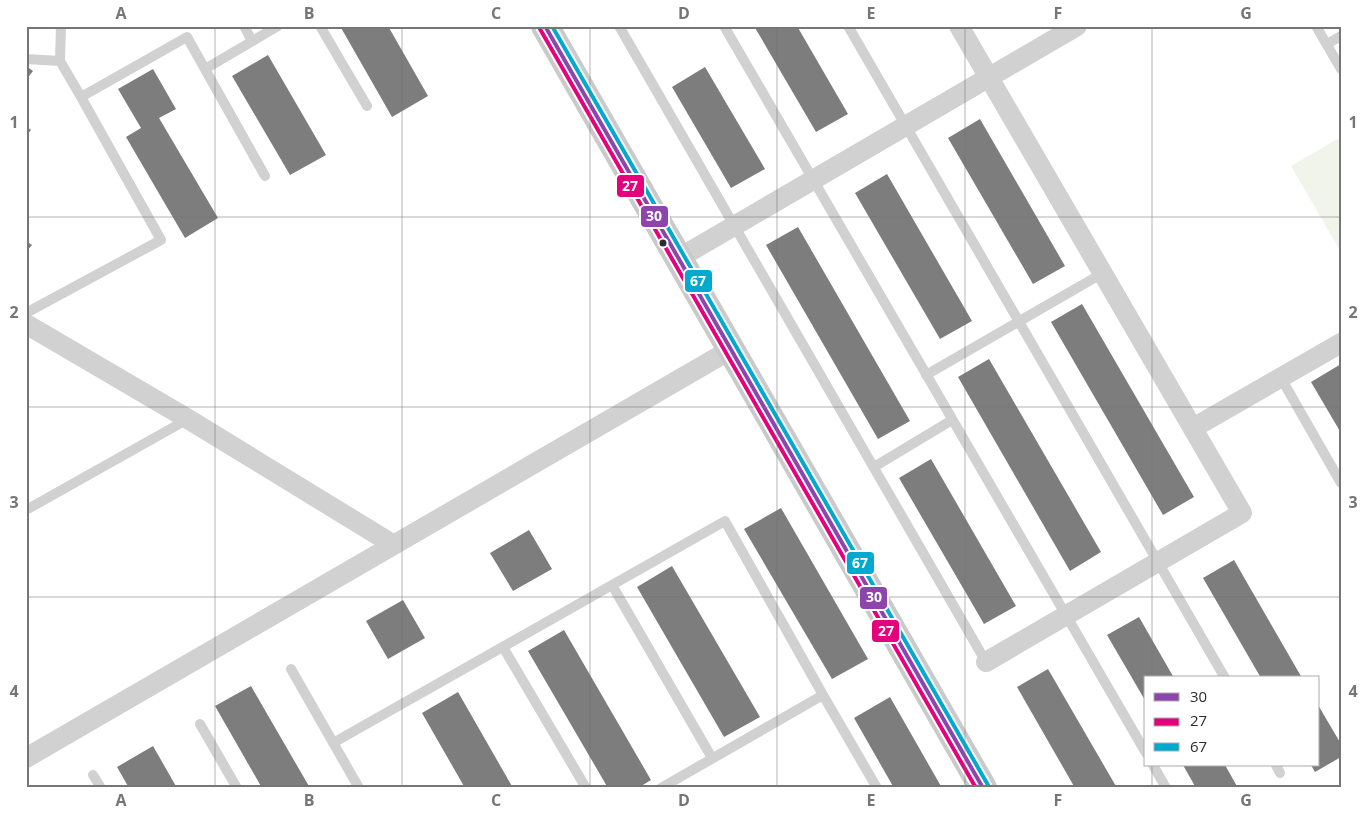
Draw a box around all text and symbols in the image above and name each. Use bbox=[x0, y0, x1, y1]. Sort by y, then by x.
text: A bbox=[115, 2, 127, 24]
text: B bbox=[304, 2, 314, 24]
text: C bbox=[491, 2, 501, 24]
text: D bbox=[678, 2, 690, 24]
text: E bbox=[867, 2, 876, 24]
text: F bbox=[1054, 2, 1062, 24]
text: G bbox=[1240, 2, 1252, 24]
text: 1 bbox=[9, 111, 19, 133]
text: 1 bbox=[1348, 111, 1358, 133]
line badge: 27 bbox=[616, 174, 645, 198]
text: 27 bbox=[622, 176, 638, 195]
line badge: 30 bbox=[640, 205, 669, 228]
text: 30 bbox=[646, 206, 662, 225]
unlabelled marker bbox=[658, 238, 668, 248]
line badge: 67 bbox=[684, 269, 713, 293]
text: 67 bbox=[690, 271, 706, 290]
text: 2 bbox=[9, 301, 19, 323]
text: 2 bbox=[1348, 301, 1358, 323]
text: 3 bbox=[9, 491, 19, 513]
text: 3 bbox=[1348, 491, 1358, 513]
line badge: 67 bbox=[846, 551, 875, 575]
text: 67 bbox=[852, 553, 868, 572]
line badge: 30 bbox=[859, 586, 888, 610]
text: 30 bbox=[866, 587, 882, 606]
line badge: 27 bbox=[871, 619, 900, 643]
text: 27 bbox=[878, 621, 894, 640]
legend bbox=[1144, 676, 1320, 766]
text: 4 bbox=[9, 680, 19, 702]
text: 4 bbox=[1348, 680, 1358, 702]
text: 30 bbox=[1190, 686, 1207, 706]
text: 27 bbox=[1190, 710, 1207, 730]
text: 67 bbox=[1190, 736, 1207, 756]
text: A bbox=[115, 789, 127, 811]
text: B bbox=[304, 789, 314, 811]
text: C bbox=[491, 789, 501, 811]
text: D bbox=[678, 789, 690, 811]
text: E bbox=[867, 789, 876, 811]
text: F bbox=[1054, 789, 1062, 811]
text: G bbox=[1240, 789, 1252, 811]

